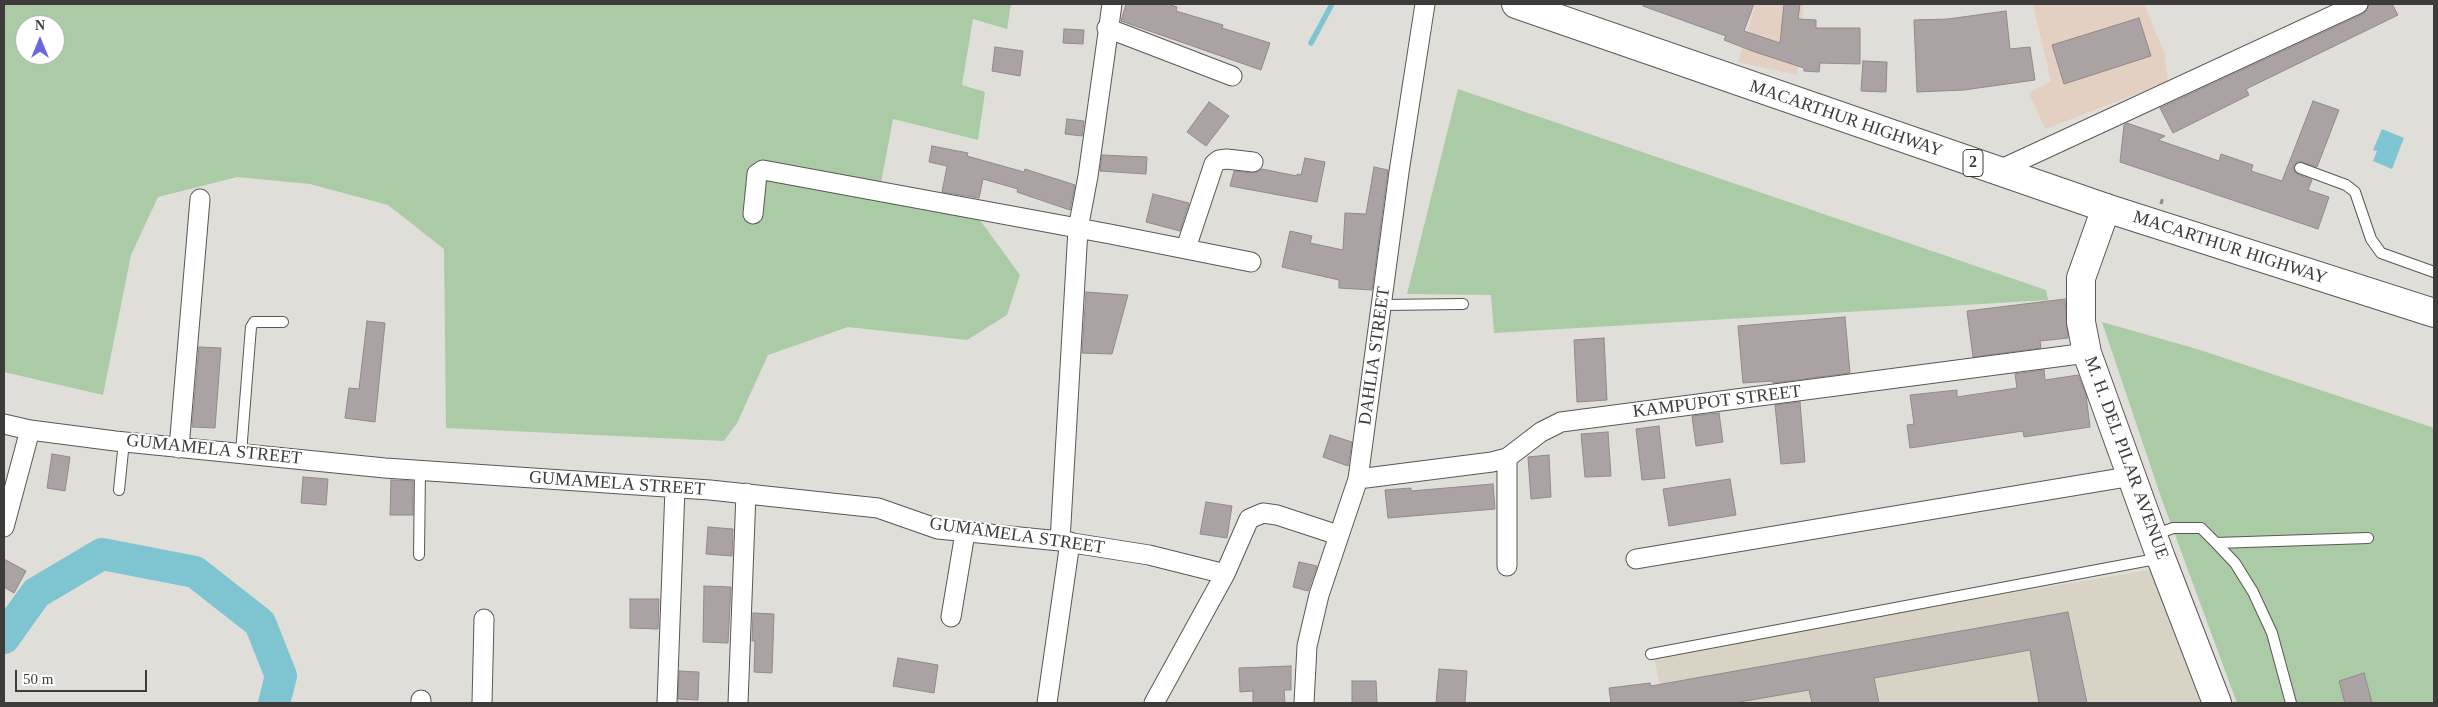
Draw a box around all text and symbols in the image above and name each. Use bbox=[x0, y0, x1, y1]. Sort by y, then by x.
north arrow bbox=[15, 15, 65, 65]
text: N bbox=[35, 18, 45, 33]
street label: MACARTHUR HIGHWAY bbox=[1747, 76, 1945, 162]
road number: 2 bbox=[1963, 150, 1983, 177]
street label: MACARTHUR HIGHWAY bbox=[2130, 206, 2330, 290]
street label: DAHLIA STREET bbox=[1355, 285, 1395, 427]
street label: M. H. DEL PILAR AVENUE bbox=[2079, 353, 2173, 563]
street label: KAMPUPOT STREET bbox=[1632, 381, 1802, 423]
street label: GUMAMELA STREET bbox=[125, 430, 303, 470]
street label: GUMAMELA STREET bbox=[528, 467, 706, 501]
street label: GUMAMELA STREET bbox=[928, 513, 1106, 559]
scale bar bbox=[18, 660, 150, 692]
text: 50 m bbox=[23, 671, 53, 687]

